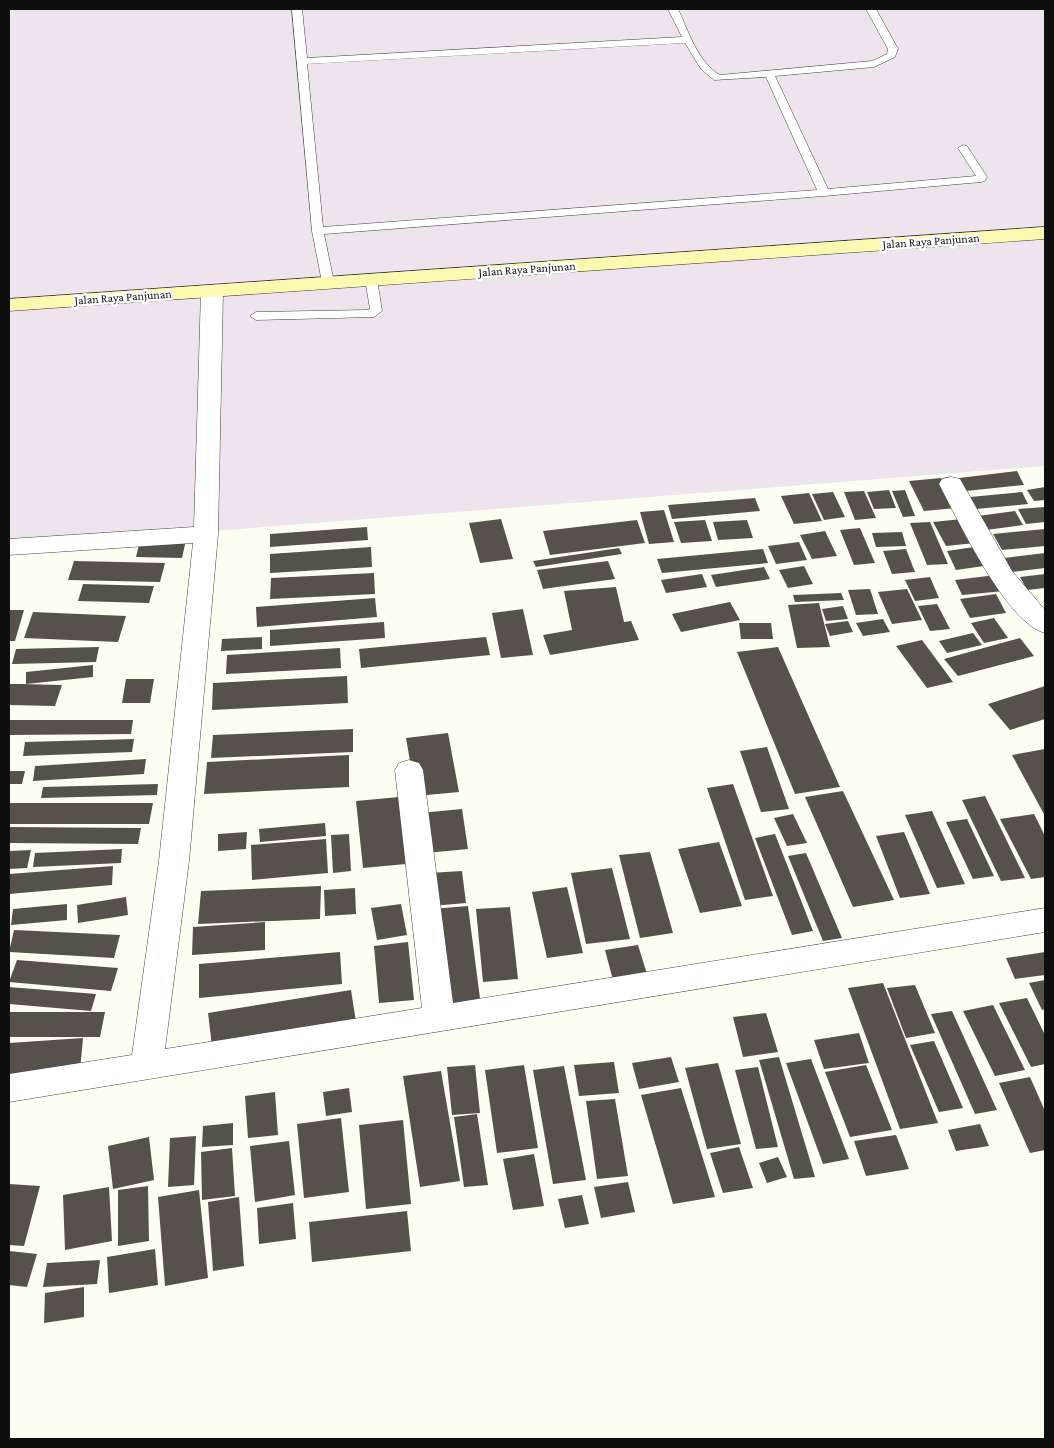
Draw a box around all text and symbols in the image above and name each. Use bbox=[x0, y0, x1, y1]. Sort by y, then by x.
street label: Jalan Raya Panjunan bbox=[881, 231, 981, 251]
street label: Jalan Raya Panjunan bbox=[477, 259, 577, 279]
street label: Jalan Raya Panjunan bbox=[73, 287, 173, 307]

